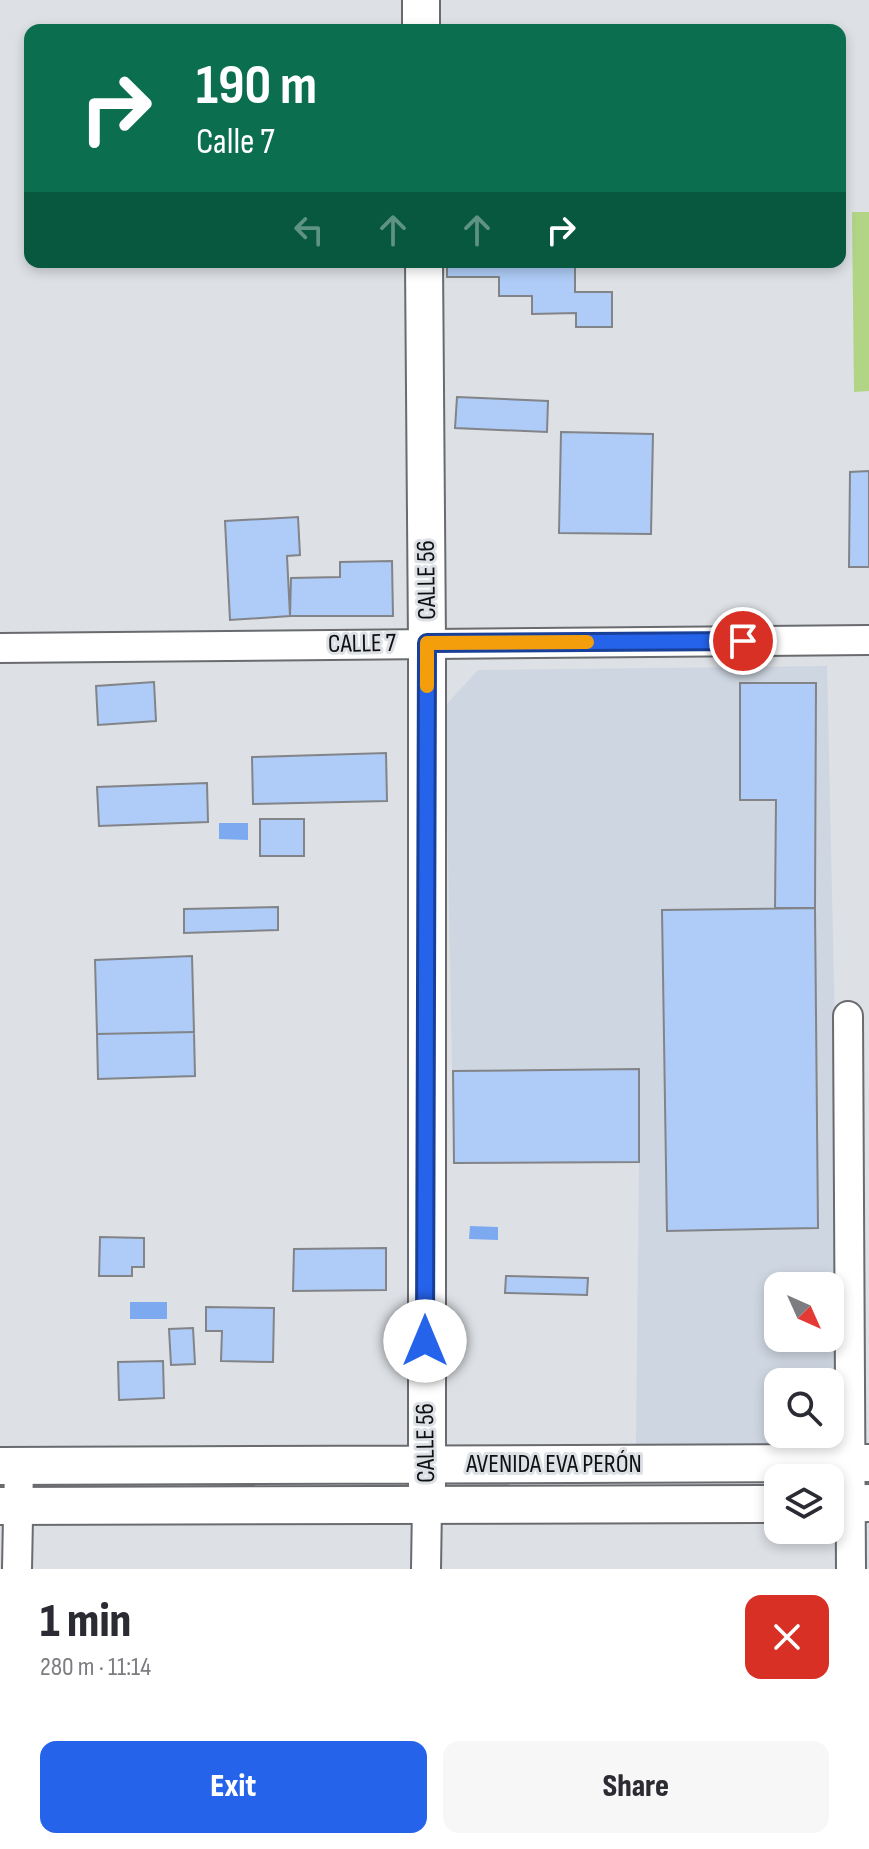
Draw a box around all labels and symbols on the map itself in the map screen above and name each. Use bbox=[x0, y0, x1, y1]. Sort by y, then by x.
street label: CALLE 56 bbox=[411, 540, 443, 620]
pin bbox=[709, 607, 777, 675]
street label: CALLE 7 bbox=[328, 628, 397, 660]
north arrow bbox=[764, 1272, 844, 1352]
position arrow bbox=[383, 1299, 467, 1383]
street label: CALLE 56 bbox=[410, 1403, 442, 1483]
street label: AVENIDA EVA PERÓN bbox=[465, 1449, 642, 1480]

